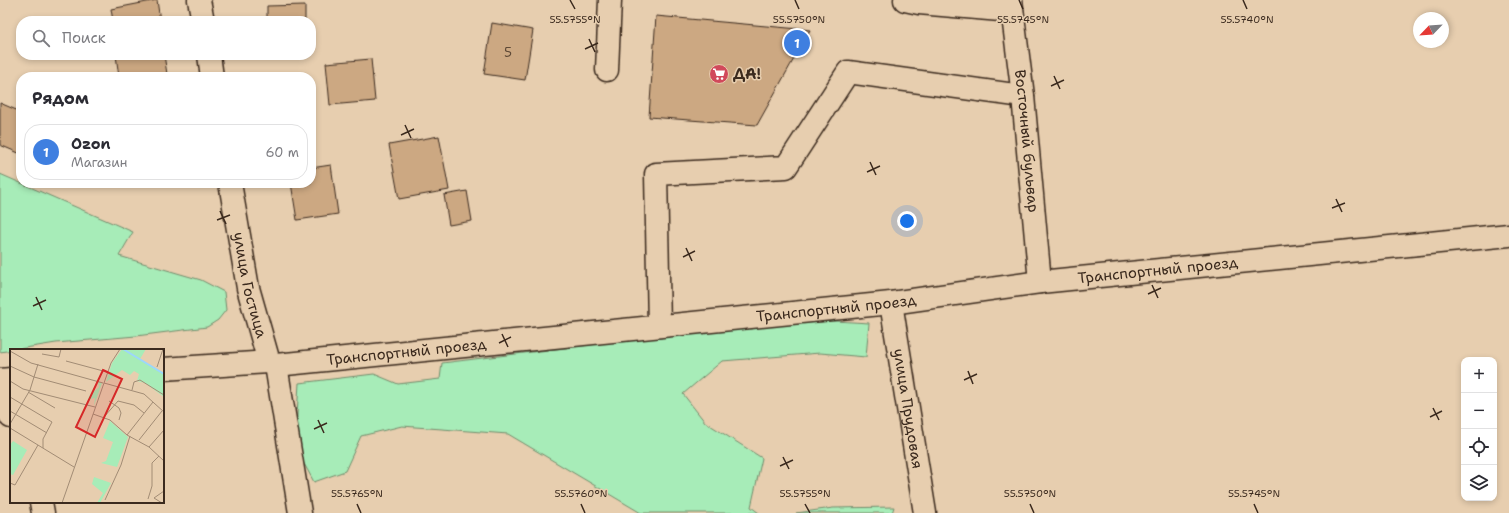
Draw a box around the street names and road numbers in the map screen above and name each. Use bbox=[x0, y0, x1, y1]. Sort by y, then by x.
street label: Восточный бульвар bbox=[1010, 68, 1044, 213]
street label: улица Гостица bbox=[229, 230, 272, 341]
street label: Транспортный проезд bbox=[1077, 252, 1240, 288]
street label: Транспортный проезд bbox=[755, 289, 918, 327]
street label: Транспортный проезд bbox=[325, 334, 488, 370]
street label: улица Прудовая bbox=[889, 347, 928, 470]

